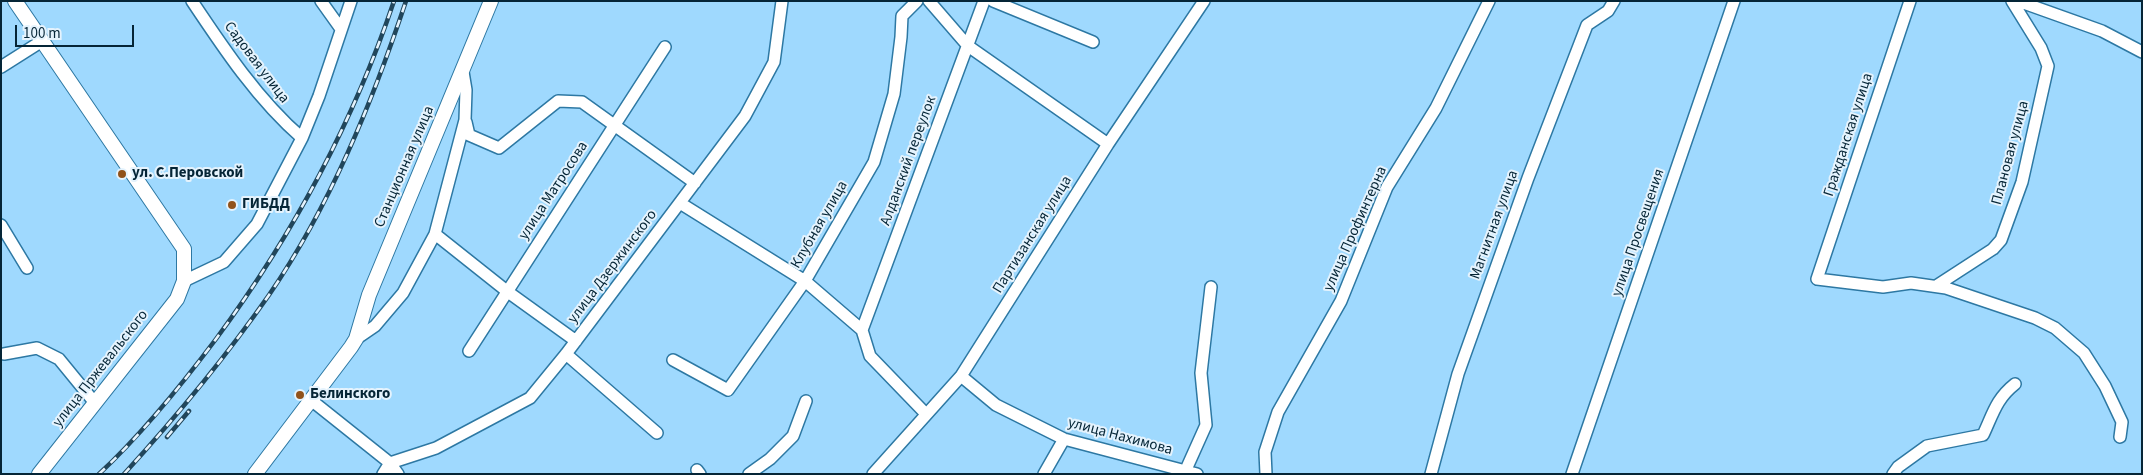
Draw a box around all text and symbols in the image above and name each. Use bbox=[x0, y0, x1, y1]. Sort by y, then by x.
scale bar bbox=[18, 15, 136, 47]
street label: Садовая улица bbox=[219, 19, 293, 107]
text: 100 m bbox=[23, 23, 61, 44]
street label: Гражданская улица bbox=[1821, 71, 1877, 199]
street label: Алданский переулок bbox=[877, 94, 941, 228]
street label: Плановая улица bbox=[1988, 99, 2034, 207]
street label: Станционная улица bbox=[371, 104, 439, 230]
street label: улица Матросова bbox=[515, 138, 593, 244]
street label: улица Профинтерна bbox=[1320, 164, 1392, 294]
place label: ул. С.Перовской bbox=[132, 165, 243, 183]
street label: улица Просвещения bbox=[1609, 167, 1669, 299]
marker: ул. С.Перовской bbox=[116, 168, 128, 180]
street label: Магнитная улица bbox=[1467, 168, 1523, 282]
street label: Партизанская улица bbox=[990, 173, 1076, 297]
street label: Клубная улица bbox=[788, 178, 852, 272]
place label: ГИБДД bbox=[242, 196, 290, 214]
marker: ГИБДД bbox=[226, 199, 238, 211]
street label: улица Дзержинского bbox=[564, 207, 662, 327]
street label: улица Пржевальского bbox=[50, 307, 152, 431]
place label: Белинского bbox=[310, 386, 390, 404]
marker: Белинского bbox=[294, 389, 306, 401]
street label: улица Нахимова bbox=[1066, 414, 1174, 460]

